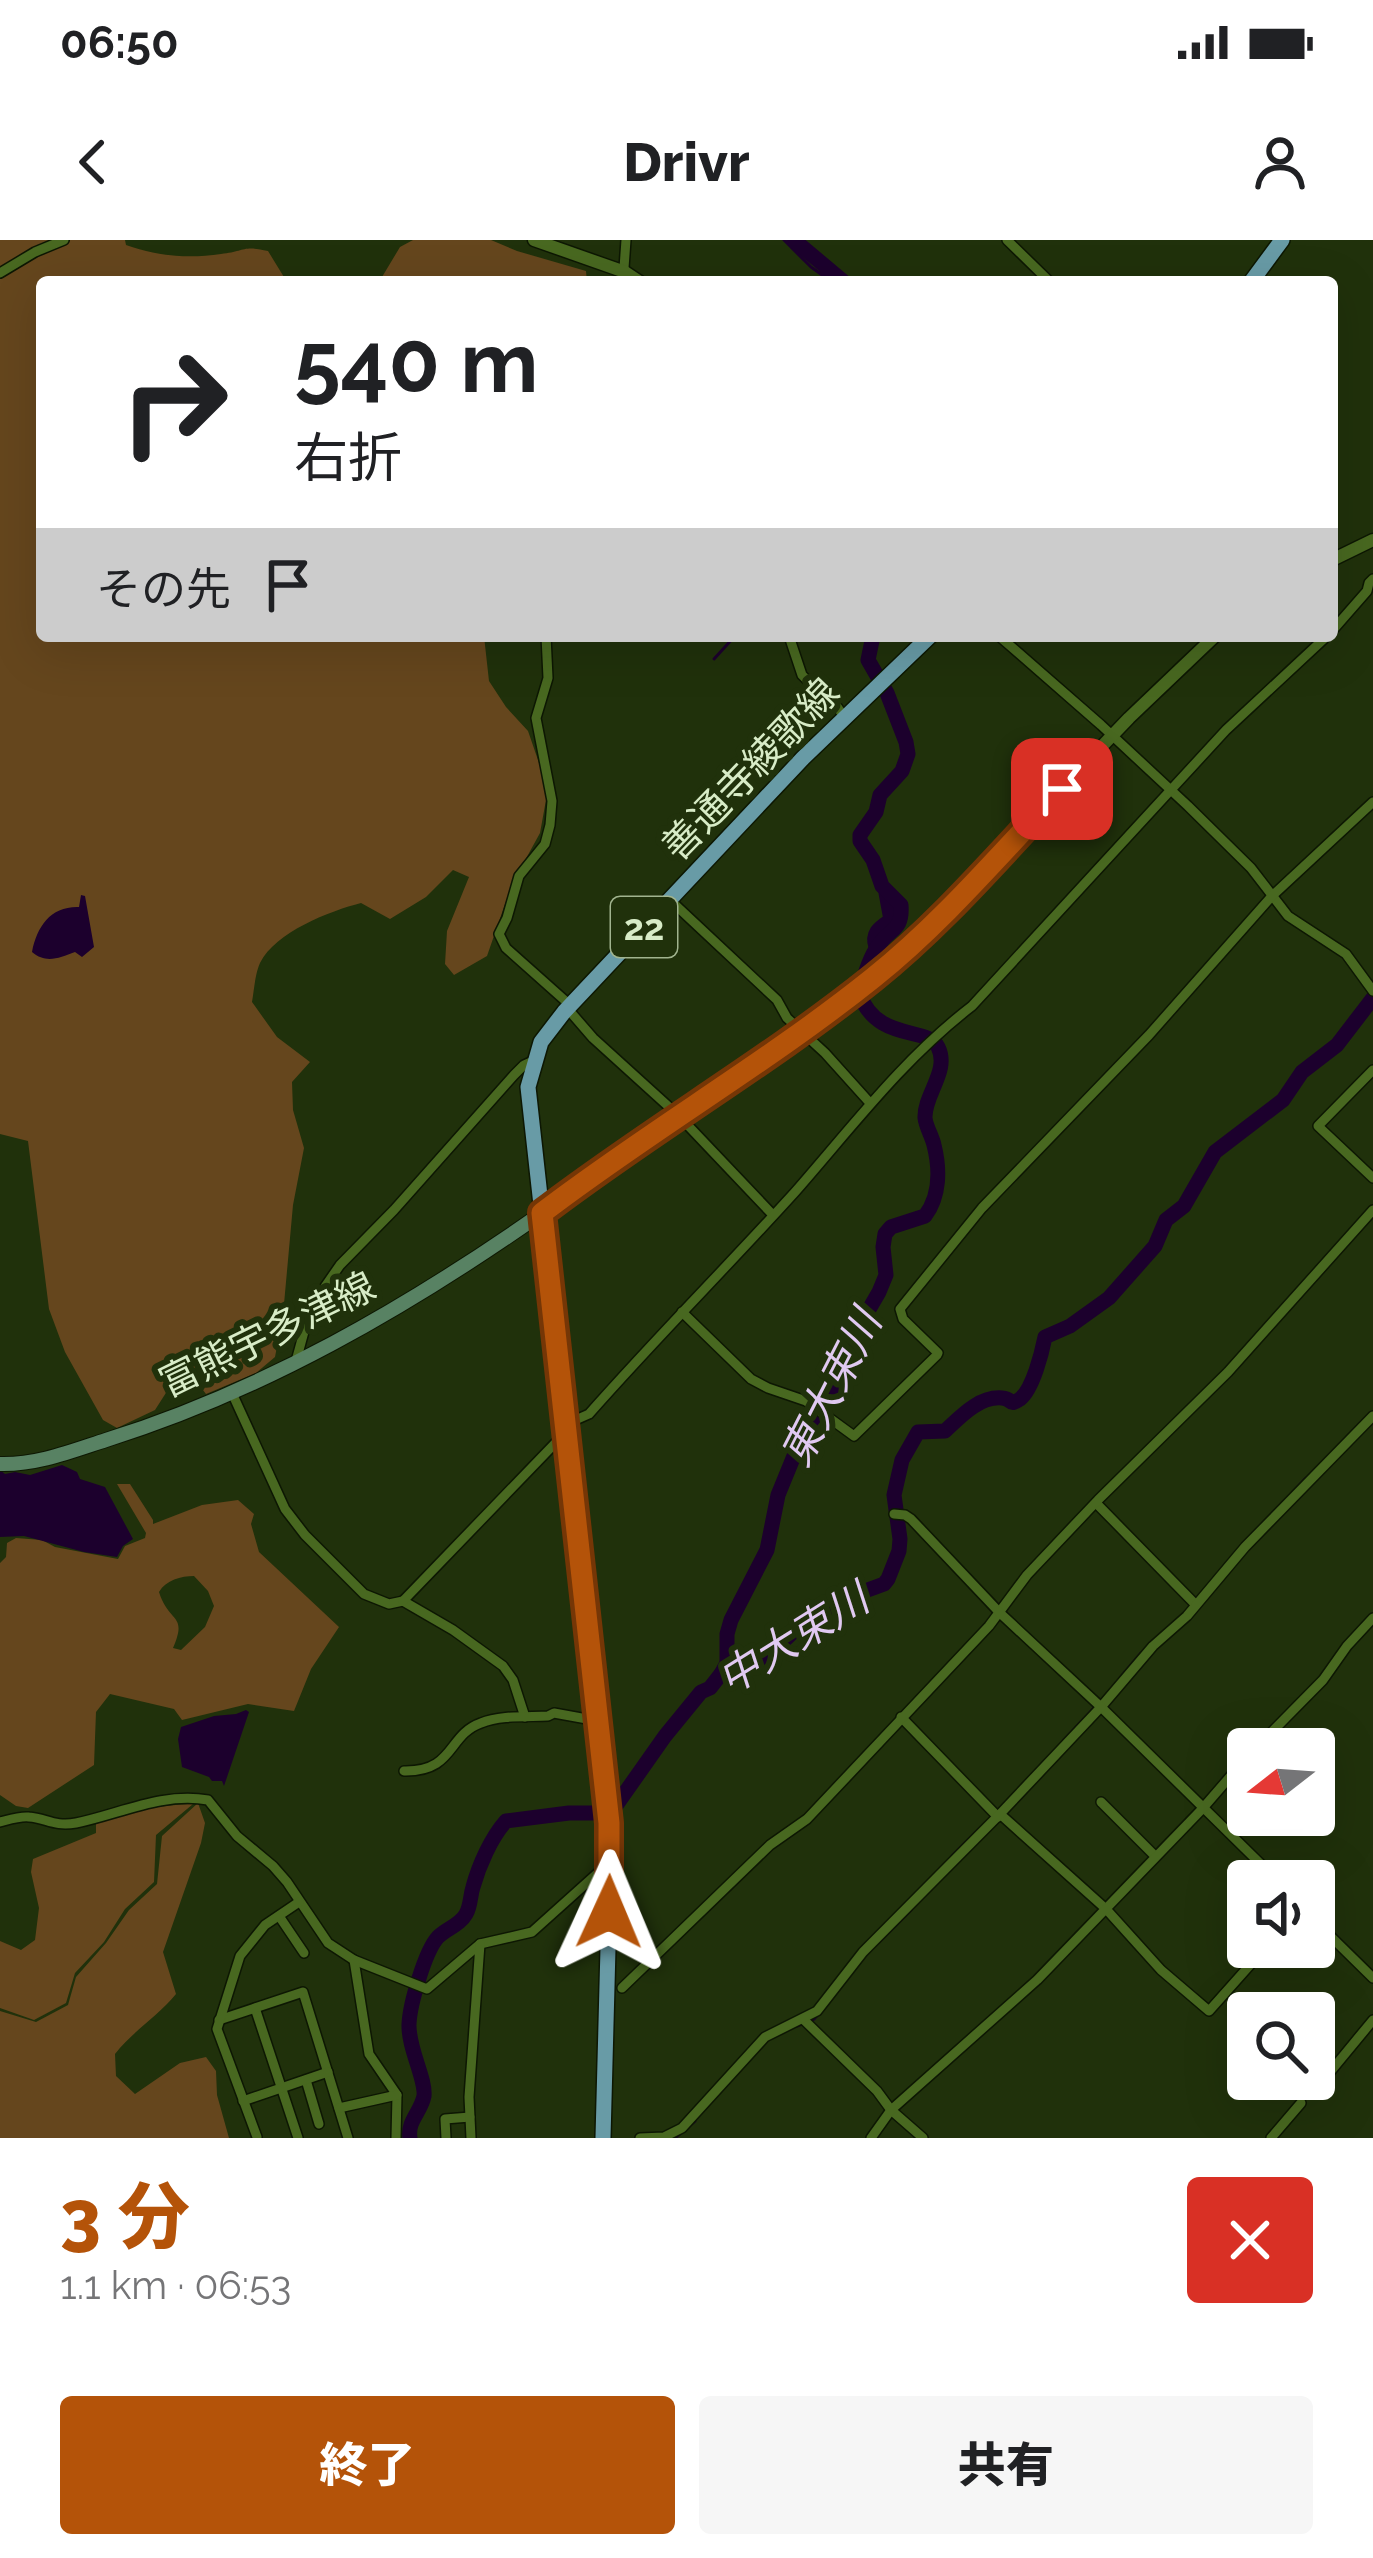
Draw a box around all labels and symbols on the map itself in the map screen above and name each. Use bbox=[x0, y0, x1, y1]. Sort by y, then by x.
street label: 善通寺綾歌線 bbox=[652, 669, 848, 869]
pin bbox=[1011, 738, 1113, 840]
road number: 22 bbox=[611, 897, 677, 957]
street label: 富熊宇多津線 bbox=[152, 1262, 382, 1406]
water label: 東大束川 bbox=[771, 1298, 893, 1474]
water label: 中大束川 bbox=[709, 1572, 881, 1704]
north arrow bbox=[1227, 1728, 1335, 1836]
position arrow bbox=[546, 1849, 672, 1975]

